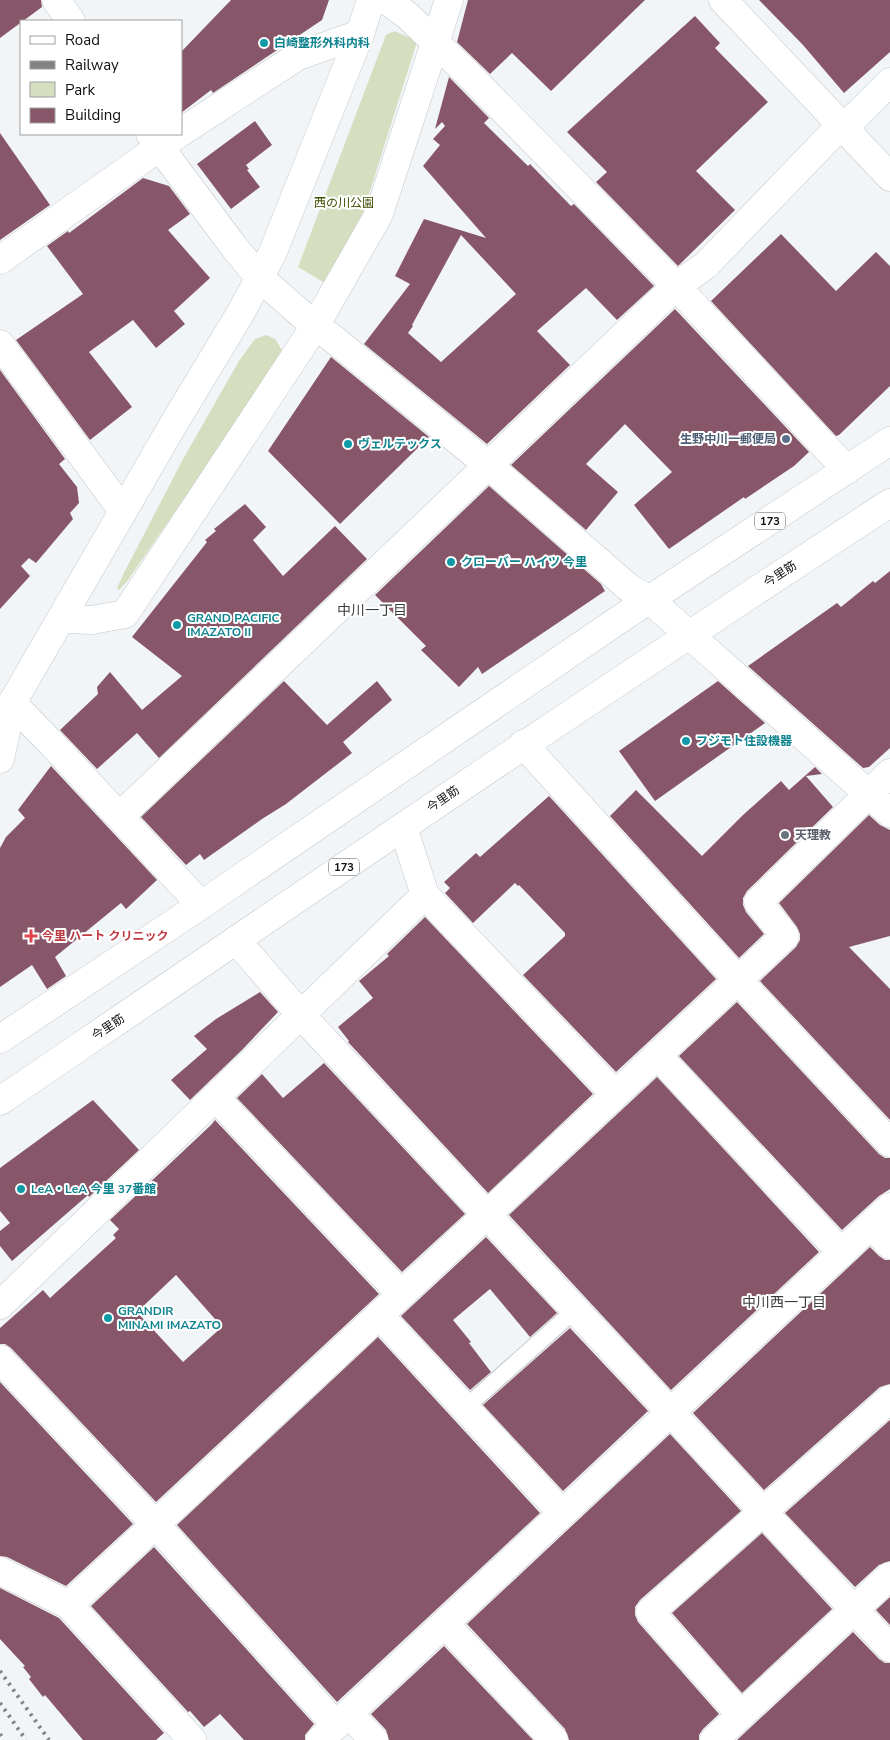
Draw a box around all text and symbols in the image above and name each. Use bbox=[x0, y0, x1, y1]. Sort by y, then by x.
legend bbox=[20, 20, 182, 135]
text: Road bbox=[65, 30, 100, 50]
place label: 白崎整形外科内科 bbox=[274, 35, 370, 51]
marker: 白崎整形外科内科 bbox=[258, 37, 270, 49]
text: Railway bbox=[65, 55, 119, 75]
text: Park bbox=[65, 80, 95, 100]
text: Building bbox=[65, 105, 121, 125]
park label: 西の川公園 bbox=[314, 195, 374, 211]
place label: 生野中川一郵便局 bbox=[680, 431, 776, 447]
marker: 生野中川一郵便局 bbox=[780, 433, 792, 445]
place label: ヴェルテックス bbox=[358, 436, 442, 452]
marker: ヴェルテックス bbox=[342, 438, 354, 450]
road number: 173 bbox=[755, 512, 785, 530]
place label: クローバー ハイツ 今里 bbox=[461, 554, 587, 570]
marker: クローバー ハイツ 今里 bbox=[445, 556, 457, 568]
street label: 今里筋 bbox=[761, 557, 799, 591]
district label: 中川一丁目 bbox=[337, 601, 407, 620]
place label: GRAND PACIFIC IMAZATO II bbox=[187, 610, 280, 640]
marker: GRAND PACIFIC IMAZATO II bbox=[171, 619, 183, 631]
place label: フジモト住設機器 bbox=[696, 733, 793, 749]
marker: フジモト住設機器 bbox=[680, 735, 692, 747]
street label: 今里筋 bbox=[424, 782, 462, 816]
place label: 天理教 bbox=[795, 827, 831, 843]
marker: 天理教 bbox=[779, 829, 791, 841]
road number: 173 bbox=[329, 859, 359, 876]
place label: 今里 ハート クリニック bbox=[42, 928, 168, 944]
marker: 今里 ハート クリニック bbox=[24, 929, 38, 943]
street label: 今里筋 bbox=[89, 1010, 127, 1044]
place label: LeA・LeA 今里 37番館 bbox=[31, 1181, 156, 1197]
marker: LeA・LeA 今里 37番館 bbox=[15, 1183, 27, 1195]
district label: 中川西一丁目 bbox=[742, 1293, 826, 1312]
place label: GRANDIR MINAMI IMAZATO bbox=[118, 1303, 221, 1333]
marker: GRANDIR MINAMI IMAZATO bbox=[102, 1312, 114, 1324]

